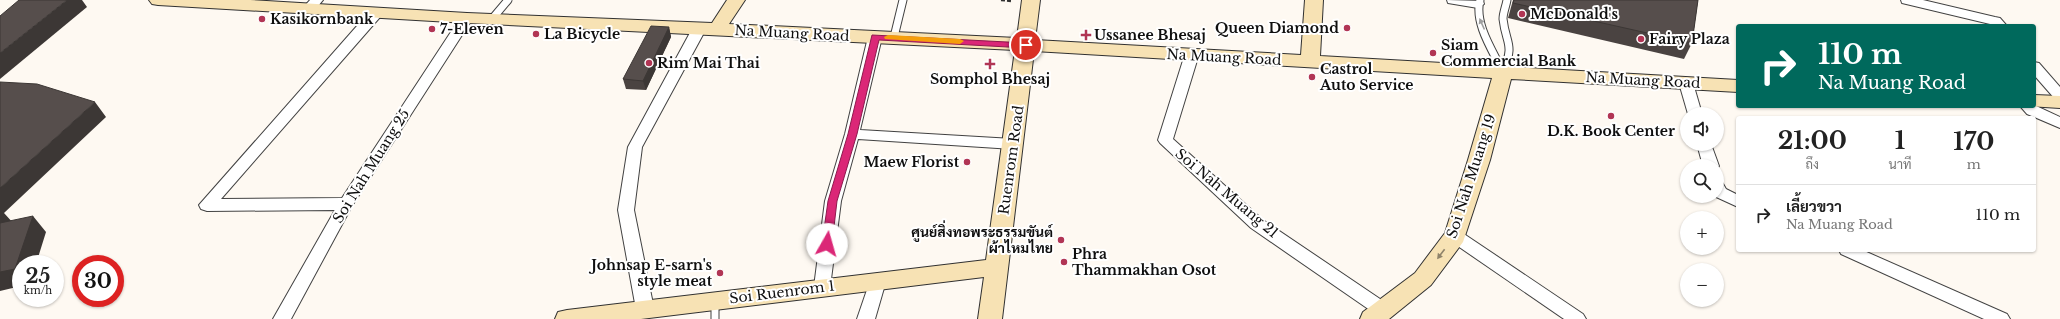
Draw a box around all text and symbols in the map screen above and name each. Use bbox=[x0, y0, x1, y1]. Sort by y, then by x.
place label: McDonald's bbox=[1530, 5, 1618, 23]
marker: McDonald's bbox=[1517, 9, 1527, 19]
place label: Kasikornbank bbox=[270, 10, 374, 28]
marker: Kasikornbank bbox=[257, 14, 267, 24]
one-way arrow bbox=[1479, 18, 1485, 29]
place label: Queen Diamond bbox=[1215, 19, 1339, 37]
place label: 7-Eleven bbox=[440, 20, 504, 38]
street label: Na Muang Road bbox=[734, 21, 850, 45]
marker: Queen Diamond bbox=[1342, 23, 1352, 33]
marker: 7-Eleven bbox=[427, 24, 437, 34]
place label: La Bicycle bbox=[544, 25, 620, 43]
place label: Ussanee Bhesaj bbox=[1094, 26, 1206, 44]
pin bbox=[1009, 28, 1043, 62]
marker: La Bicycle bbox=[531, 29, 541, 39]
marker: Ussanee Bhesaj bbox=[1081, 30, 1091, 40]
place label: Fairy Plaza bbox=[1649, 30, 1730, 48]
icon: arrive bbox=[1015, 34, 1037, 56]
marker: Fairy Plaza bbox=[1636, 34, 1646, 44]
place label: Siam Commercial Bank bbox=[1441, 36, 1577, 70]
text: 110 m bbox=[1818, 37, 1902, 72]
icon: right bbox=[1752, 40, 1804, 92]
street label: Na Muang Road bbox=[1166, 45, 1282, 69]
marker: Siam Commercial Bank bbox=[1428, 48, 1438, 58]
place label: Rim Mai Thai bbox=[657, 54, 760, 72]
marker: Rim Mai Thai bbox=[644, 58, 654, 68]
marker: Somphol Bhesaj bbox=[985, 59, 995, 69]
place label: Castrol Auto Service bbox=[1319, 60, 1414, 94]
street label: Na Muang Road bbox=[1585, 68, 1701, 92]
place label: Somphol Bhesaj bbox=[930, 70, 1050, 88]
marker: Castrol Auto Service bbox=[1307, 72, 1317, 82]
text: Na Muang Road bbox=[1818, 72, 1966, 94]
street label: Ruenrom Road bbox=[994, 104, 1028, 216]
street label: Soi Nah Muang 25 bbox=[329, 106, 413, 226]
map controls bbox=[1680, 107, 1724, 307]
button: sound bbox=[1680, 107, 1724, 151]
marker: D.K. Book Center bbox=[1606, 111, 1616, 121]
street label: Soi Nah Muang 19 bbox=[1442, 112, 1500, 240]
place label: D.K. Book Center bbox=[1547, 122, 1675, 140]
text: 21:00 bbox=[1778, 126, 1847, 155]
text: 1 bbox=[1895, 126, 1905, 155]
text: 170 bbox=[1953, 127, 1994, 156]
street label: Soi Nah Muang 21 bbox=[1172, 145, 1282, 241]
place label: Maew Florist bbox=[863, 153, 960, 171]
text: ถึง bbox=[1806, 156, 1819, 173]
text: นาที bbox=[1889, 156, 1912, 173]
text: m bbox=[1967, 156, 1981, 173]
marker: Maew Florist bbox=[962, 157, 972, 167]
button: search bbox=[1680, 159, 1724, 203]
text: เลี้ยวขวา bbox=[1786, 197, 1842, 216]
icon: right bbox=[1752, 204, 1774, 226]
text: 110 m bbox=[1976, 205, 2020, 224]
button: + bbox=[1680, 211, 1724, 255]
text: Na Muang Road bbox=[1786, 216, 1893, 233]
place label: ศูนย์สิ่งทอพระธรรมขันต์ ผ้าไหมไทย bbox=[911, 220, 1054, 257]
position arrow bbox=[806, 223, 848, 265]
marker: ศูนย์สิ่งทอพระธรรมขันต์ ผ้าไหมไทย bbox=[1056, 235, 1066, 245]
place label: Phra Thammakhan Osot bbox=[1072, 245, 1217, 279]
one-way arrow bbox=[1438, 249, 1446, 259]
speed limit sign: 30 bbox=[72, 255, 124, 307]
place label: Johnsap E-sarn's style meat bbox=[588, 256, 713, 290]
marker: Phra Thammakhan Osot bbox=[1059, 257, 1069, 267]
button: − bbox=[1680, 263, 1724, 307]
text: 25 bbox=[26, 264, 50, 288]
marker: Johnsap E-sarn's style meat bbox=[715, 268, 725, 278]
street label: Soi Ruenrom 1 bbox=[728, 277, 836, 307]
text: km/h bbox=[24, 284, 52, 297]

